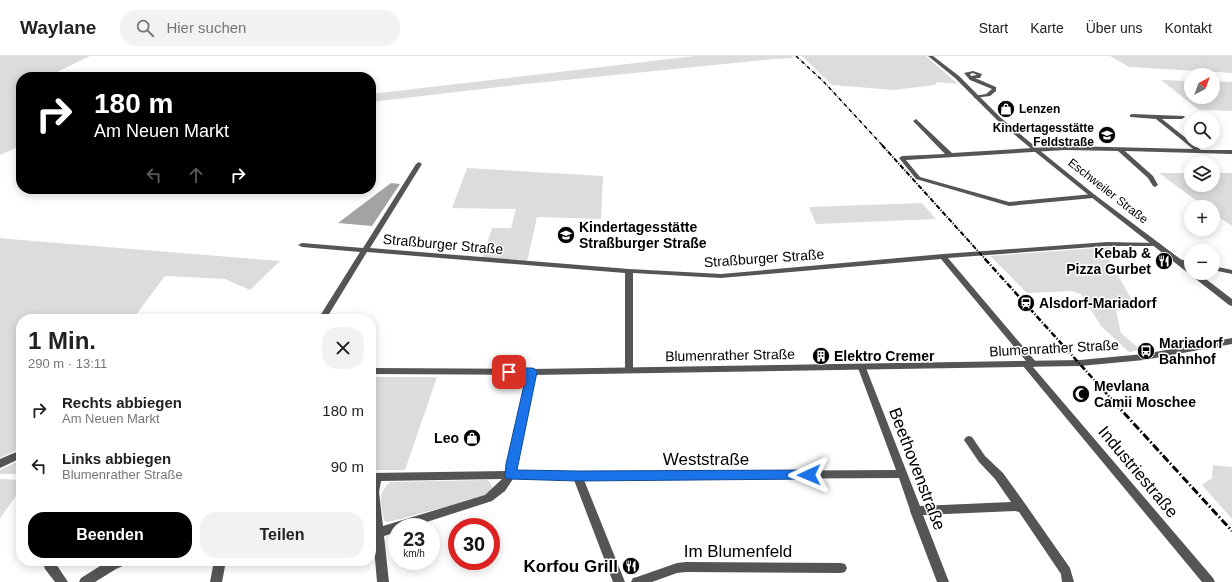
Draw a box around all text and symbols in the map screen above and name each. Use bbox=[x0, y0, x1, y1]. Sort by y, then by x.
search box bbox=[120, 10, 400, 46]
text: Waylane bbox=[20, 17, 96, 38]
icon: search bbox=[134, 17, 156, 39]
text: Hier suchen bbox=[166, 19, 246, 36]
text: Start bbox=[979, 20, 1008, 36]
text: Karte bbox=[1030, 20, 1064, 36]
text: Über uns bbox=[1086, 20, 1143, 36]
text: Kontakt bbox=[1165, 20, 1212, 36]
north arrow bbox=[1184, 68, 1220, 104]
map controls bbox=[1184, 68, 1220, 280]
icon: right bbox=[28, 88, 80, 140]
text: 180 m bbox=[94, 88, 173, 119]
shop icon: Lenzen bbox=[996, 99, 1016, 119]
place label: Lenzen bbox=[1019, 102, 1060, 116]
button: search bbox=[1184, 112, 1220, 148]
text: Am Neuen Markt bbox=[94, 121, 229, 141]
place label: Kindertagesstätte Feldstraße bbox=[993, 121, 1094, 149]
school or university icon: Kindertagesstätte Feldstraße bbox=[1097, 125, 1117, 145]
street label: Eschweiler Straße bbox=[1065, 156, 1151, 227]
button: layers bbox=[1184, 156, 1220, 192]
icon: left bbox=[143, 164, 165, 186]
icon: ahead bbox=[185, 164, 207, 186]
icon: right bbox=[227, 164, 249, 186]
button: + bbox=[1184, 200, 1220, 236]
place label: Kindertagesstätte Straßburger Straße bbox=[579, 219, 707, 251]
school or university icon: Kindertagesstätte Straßburger Straße bbox=[556, 225, 576, 245]
street label: Straßburger Straße bbox=[382, 231, 504, 257]
button: − bbox=[1184, 244, 1220, 280]
place label: Kebab & Pizza Gurbet bbox=[1066, 245, 1151, 277]
street label: Straßburger Straße bbox=[703, 246, 825, 270]
restaurant icon: Kebab & Pizza Gurbet bbox=[1154, 251, 1174, 271]
station icon: Alsdorf-Mariadorf bbox=[1016, 293, 1036, 313]
place label: Alsdorf-Mariadorf bbox=[1039, 295, 1157, 311]
text: 1 Min. bbox=[28, 327, 96, 354]
button: close bbox=[322, 327, 364, 369]
place label: Mariadorf Bahnhof bbox=[1159, 335, 1223, 367]
street label: Blumenrather Straße bbox=[989, 337, 1120, 359]
bus stop icon: Mariadorf Bahnhof bbox=[1136, 341, 1156, 361]
street label: Blumenrather Straße bbox=[665, 346, 795, 364]
building icon: Elektro Cremer bbox=[811, 346, 831, 366]
place label: Elektro Cremer bbox=[834, 348, 935, 364]
pin bbox=[492, 355, 526, 389]
text: 290 m · 13:11 bbox=[28, 356, 107, 371]
icon: arrive bbox=[498, 361, 520, 383]
place label: Mevlana Camii Moschee bbox=[1094, 378, 1196, 410]
mosque icon: Mevlana Camii Moschee bbox=[1071, 384, 1091, 404]
text: Rechts abbiegen bbox=[62, 394, 182, 411]
icon: right bbox=[28, 399, 50, 421]
text: 180 m bbox=[322, 402, 364, 419]
street label: Beethovenstraße bbox=[885, 405, 949, 533]
text: Am Neuen Markt bbox=[62, 411, 160, 426]
street label: Industriestraße bbox=[1094, 422, 1182, 522]
shop icon: Leo bbox=[462, 428, 482, 448]
place label: Leo bbox=[434, 430, 459, 446]
text: Links abbiegen bbox=[62, 450, 171, 467]
street label: Weststraße bbox=[663, 450, 749, 469]
position arrow bbox=[788, 454, 830, 496]
icon: left bbox=[28, 455, 50, 477]
text: 90 m bbox=[331, 458, 364, 475]
text: Blumenrather Straße bbox=[62, 467, 183, 482]
button: Beenden bbox=[28, 512, 192, 558]
button: Teilen bbox=[200, 512, 364, 558]
speed limit sign: 30 bbox=[448, 518, 500, 570]
text: 23 bbox=[403, 528, 425, 550]
street label: Im Blumenfeld bbox=[684, 542, 792, 561]
text: km/h bbox=[403, 548, 425, 559]
restaurant icon: Korfou Grill bbox=[621, 556, 641, 576]
place label: Korfou Grill bbox=[524, 557, 618, 576]

